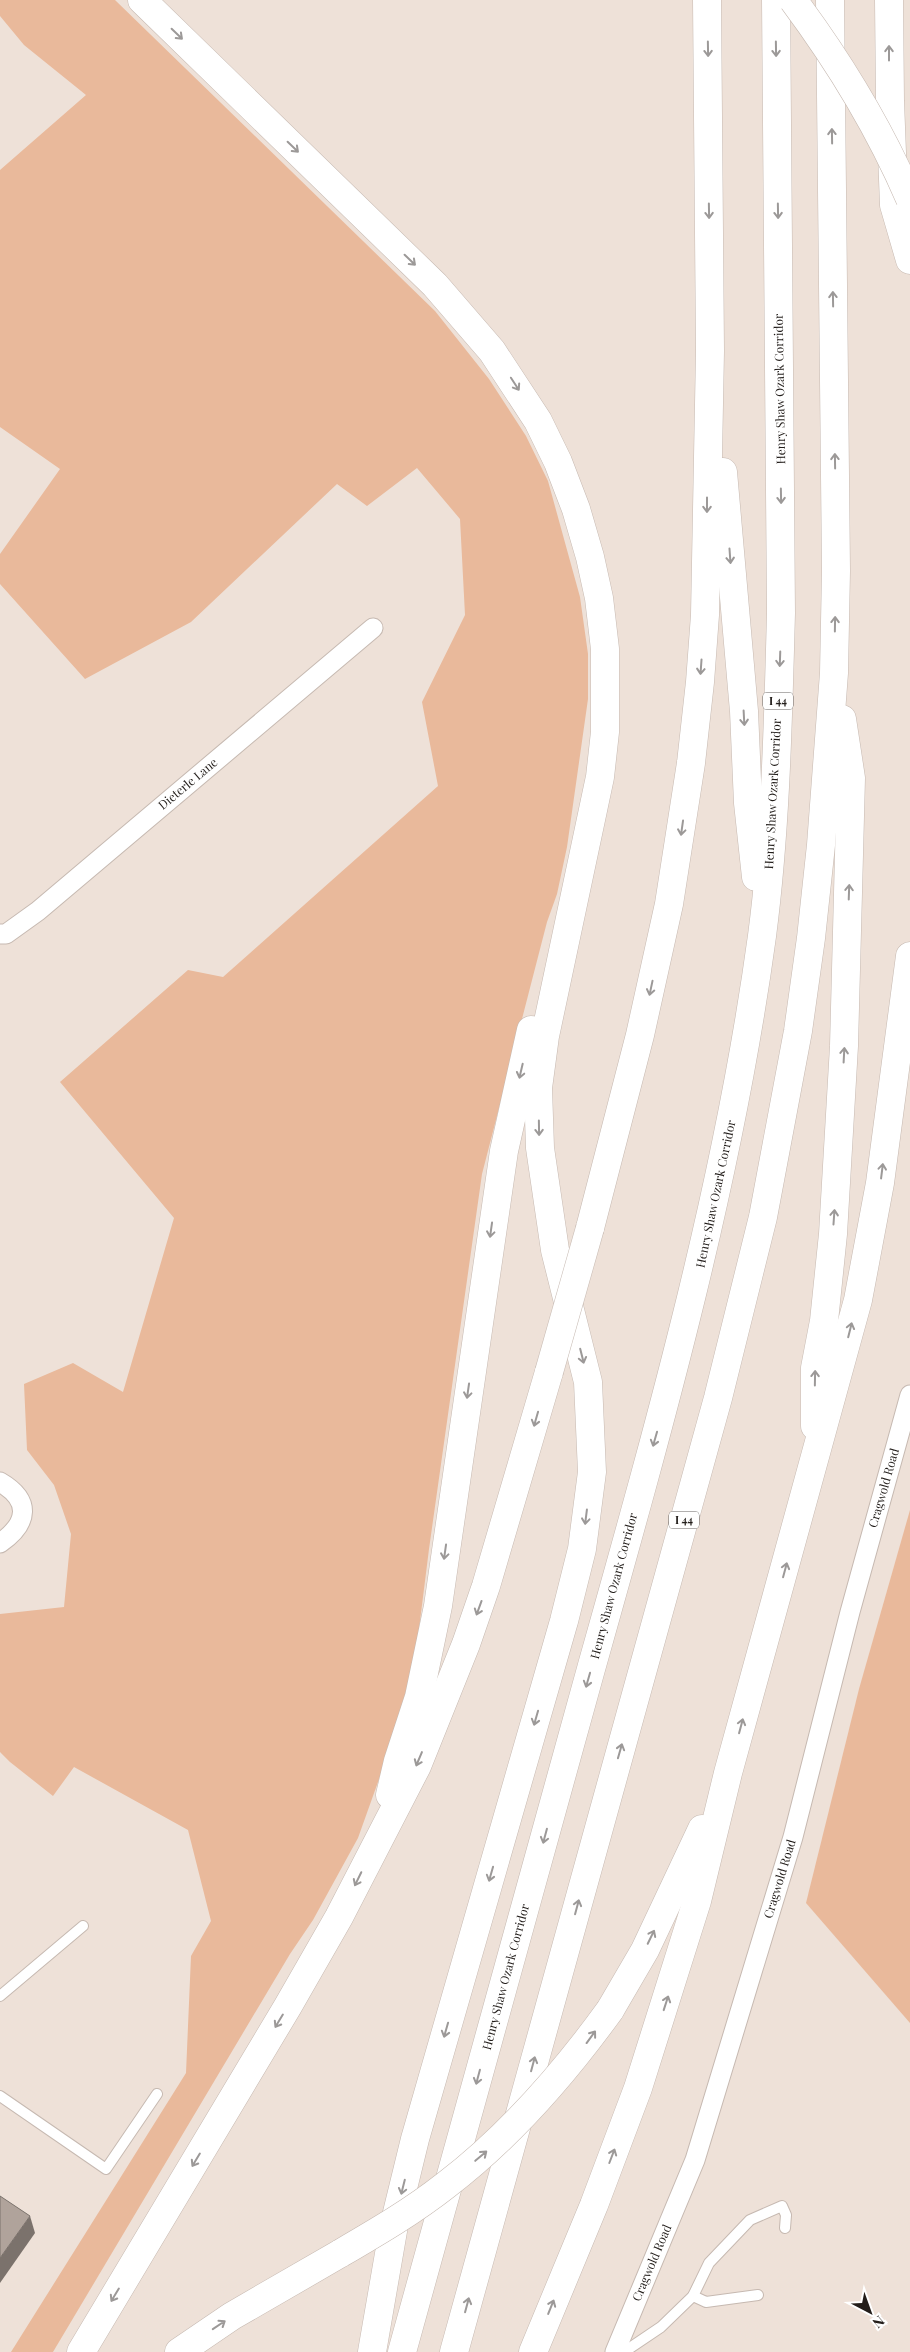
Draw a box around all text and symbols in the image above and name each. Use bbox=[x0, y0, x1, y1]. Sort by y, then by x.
one-way arrow bbox=[170, 28, 183, 40]
one-way arrow bbox=[703, 40, 713, 56]
one-way arrow bbox=[771, 40, 781, 56]
one-way arrow bbox=[884, 45, 894, 61]
one-way arrow bbox=[827, 129, 837, 145]
one-way arrow bbox=[287, 141, 300, 153]
one-way arrow bbox=[704, 202, 714, 219]
one-way arrow bbox=[773, 202, 783, 219]
one-way arrow bbox=[403, 254, 416, 266]
one-way arrow bbox=[828, 291, 838, 308]
street label: Henry Shaw Ozark Corridor bbox=[770, 313, 788, 464]
one-way arrow bbox=[510, 376, 520, 390]
one-way arrow bbox=[830, 454, 840, 470]
one-way arrow bbox=[776, 488, 786, 504]
one-way arrow bbox=[702, 496, 712, 512]
one-way arrow bbox=[726, 548, 735, 564]
one-way arrow bbox=[830, 616, 840, 632]
one-way arrow bbox=[775, 650, 784, 666]
one-way arrow bbox=[696, 659, 706, 675]
road number: I 44 bbox=[763, 692, 793, 709]
one-way arrow bbox=[739, 710, 749, 726]
street label: Henry Shaw Ozark Corridor bbox=[760, 718, 784, 870]
street label: Dieterle Lane bbox=[155, 754, 220, 813]
one-way arrow bbox=[677, 820, 687, 836]
one-way arrow bbox=[844, 885, 854, 901]
one-way arrow bbox=[645, 979, 655, 995]
one-way arrow bbox=[839, 1047, 848, 1063]
one-way arrow bbox=[516, 1062, 525, 1078]
street label: Henry Shaw Ozark Corridor bbox=[692, 1118, 739, 1269]
one-way arrow bbox=[534, 1120, 544, 1136]
one-way arrow bbox=[877, 1163, 887, 1179]
one-way arrow bbox=[830, 1209, 839, 1225]
one-way arrow bbox=[486, 1222, 496, 1238]
one-way arrow bbox=[846, 1323, 856, 1339]
one-way arrow bbox=[578, 1347, 587, 1363]
one-way arrow bbox=[810, 1370, 820, 1386]
one-way arrow bbox=[463, 1383, 473, 1399]
one-way arrow bbox=[531, 1410, 540, 1426]
one-way arrow bbox=[650, 1430, 660, 1446]
street label: Cragwold Road bbox=[864, 1446, 902, 1529]
one-way arrow bbox=[581, 1509, 591, 1525]
street label: Henry Shaw Ozark Corridor bbox=[586, 1510, 640, 1661]
road number: I 44 bbox=[669, 1512, 699, 1528]
one-way arrow bbox=[440, 1544, 450, 1560]
one-way arrow bbox=[780, 1562, 790, 1578]
one-way arrow bbox=[474, 1599, 483, 1615]
one-way arrow bbox=[583, 1671, 593, 1687]
one-way arrow bbox=[531, 1709, 540, 1725]
one-way arrow bbox=[737, 1719, 747, 1735]
one-way arrow bbox=[616, 1743, 625, 1759]
one-way arrow bbox=[414, 1751, 424, 1766]
one-way arrow bbox=[539, 1828, 549, 1844]
street label: Cragwold Road bbox=[759, 1837, 799, 1920]
one-way arrow bbox=[486, 1866, 495, 1882]
one-way arrow bbox=[353, 1871, 363, 1886]
one-way arrow bbox=[572, 1900, 582, 1916]
street label: Henry Shaw Ozark Corridor bbox=[478, 1901, 532, 2052]
one-way arrow bbox=[647, 1930, 656, 1945]
one-way arrow bbox=[662, 1995, 672, 2011]
one-way arrow bbox=[274, 2013, 284, 2027]
one-way arrow bbox=[441, 2022, 450, 2038]
one-way arrow bbox=[586, 2030, 596, 2044]
one-way arrow bbox=[529, 2056, 539, 2072]
one-way arrow bbox=[473, 2069, 482, 2085]
one-way arrow bbox=[608, 2149, 618, 2164]
one-way arrow bbox=[474, 2150, 487, 2161]
one-way arrow bbox=[191, 2153, 201, 2167]
one-way arrow bbox=[398, 2178, 407, 2194]
street label: Cragwold Road bbox=[628, 2222, 674, 2303]
north arrow bbox=[845, 2287, 895, 2337]
one-way arrow bbox=[110, 2288, 120, 2302]
one-way arrow bbox=[463, 2297, 472, 2313]
one-way arrow bbox=[547, 2300, 557, 2315]
text: N bbox=[869, 2312, 889, 2333]
one-way arrow bbox=[212, 2319, 226, 2330]

